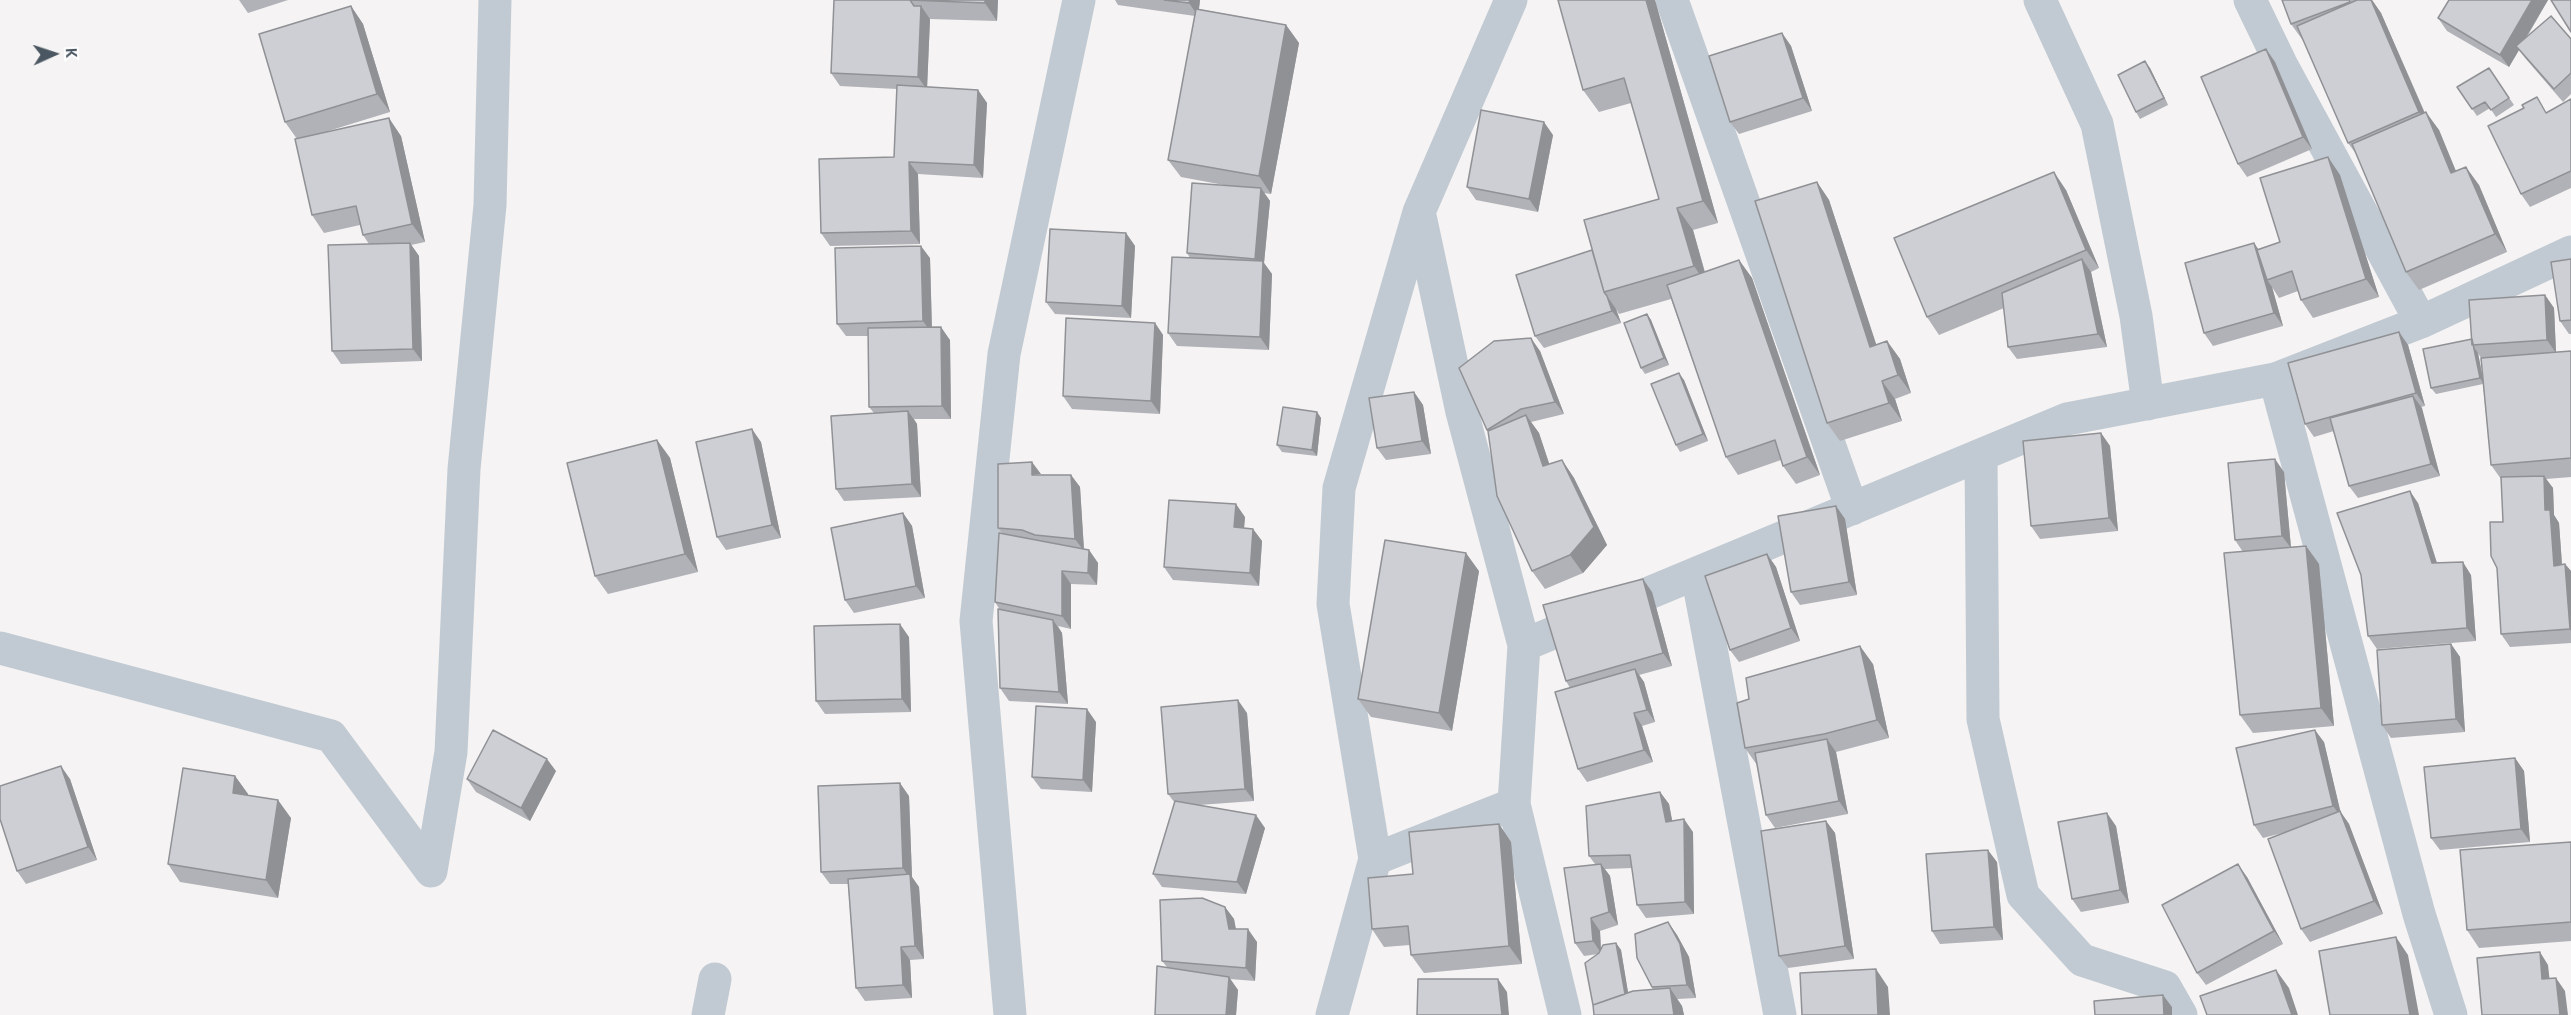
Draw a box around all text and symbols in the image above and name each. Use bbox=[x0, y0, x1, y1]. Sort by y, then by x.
north arrow bbox=[24, 24, 84, 84]
text: K bbox=[62, 48, 82, 59]

